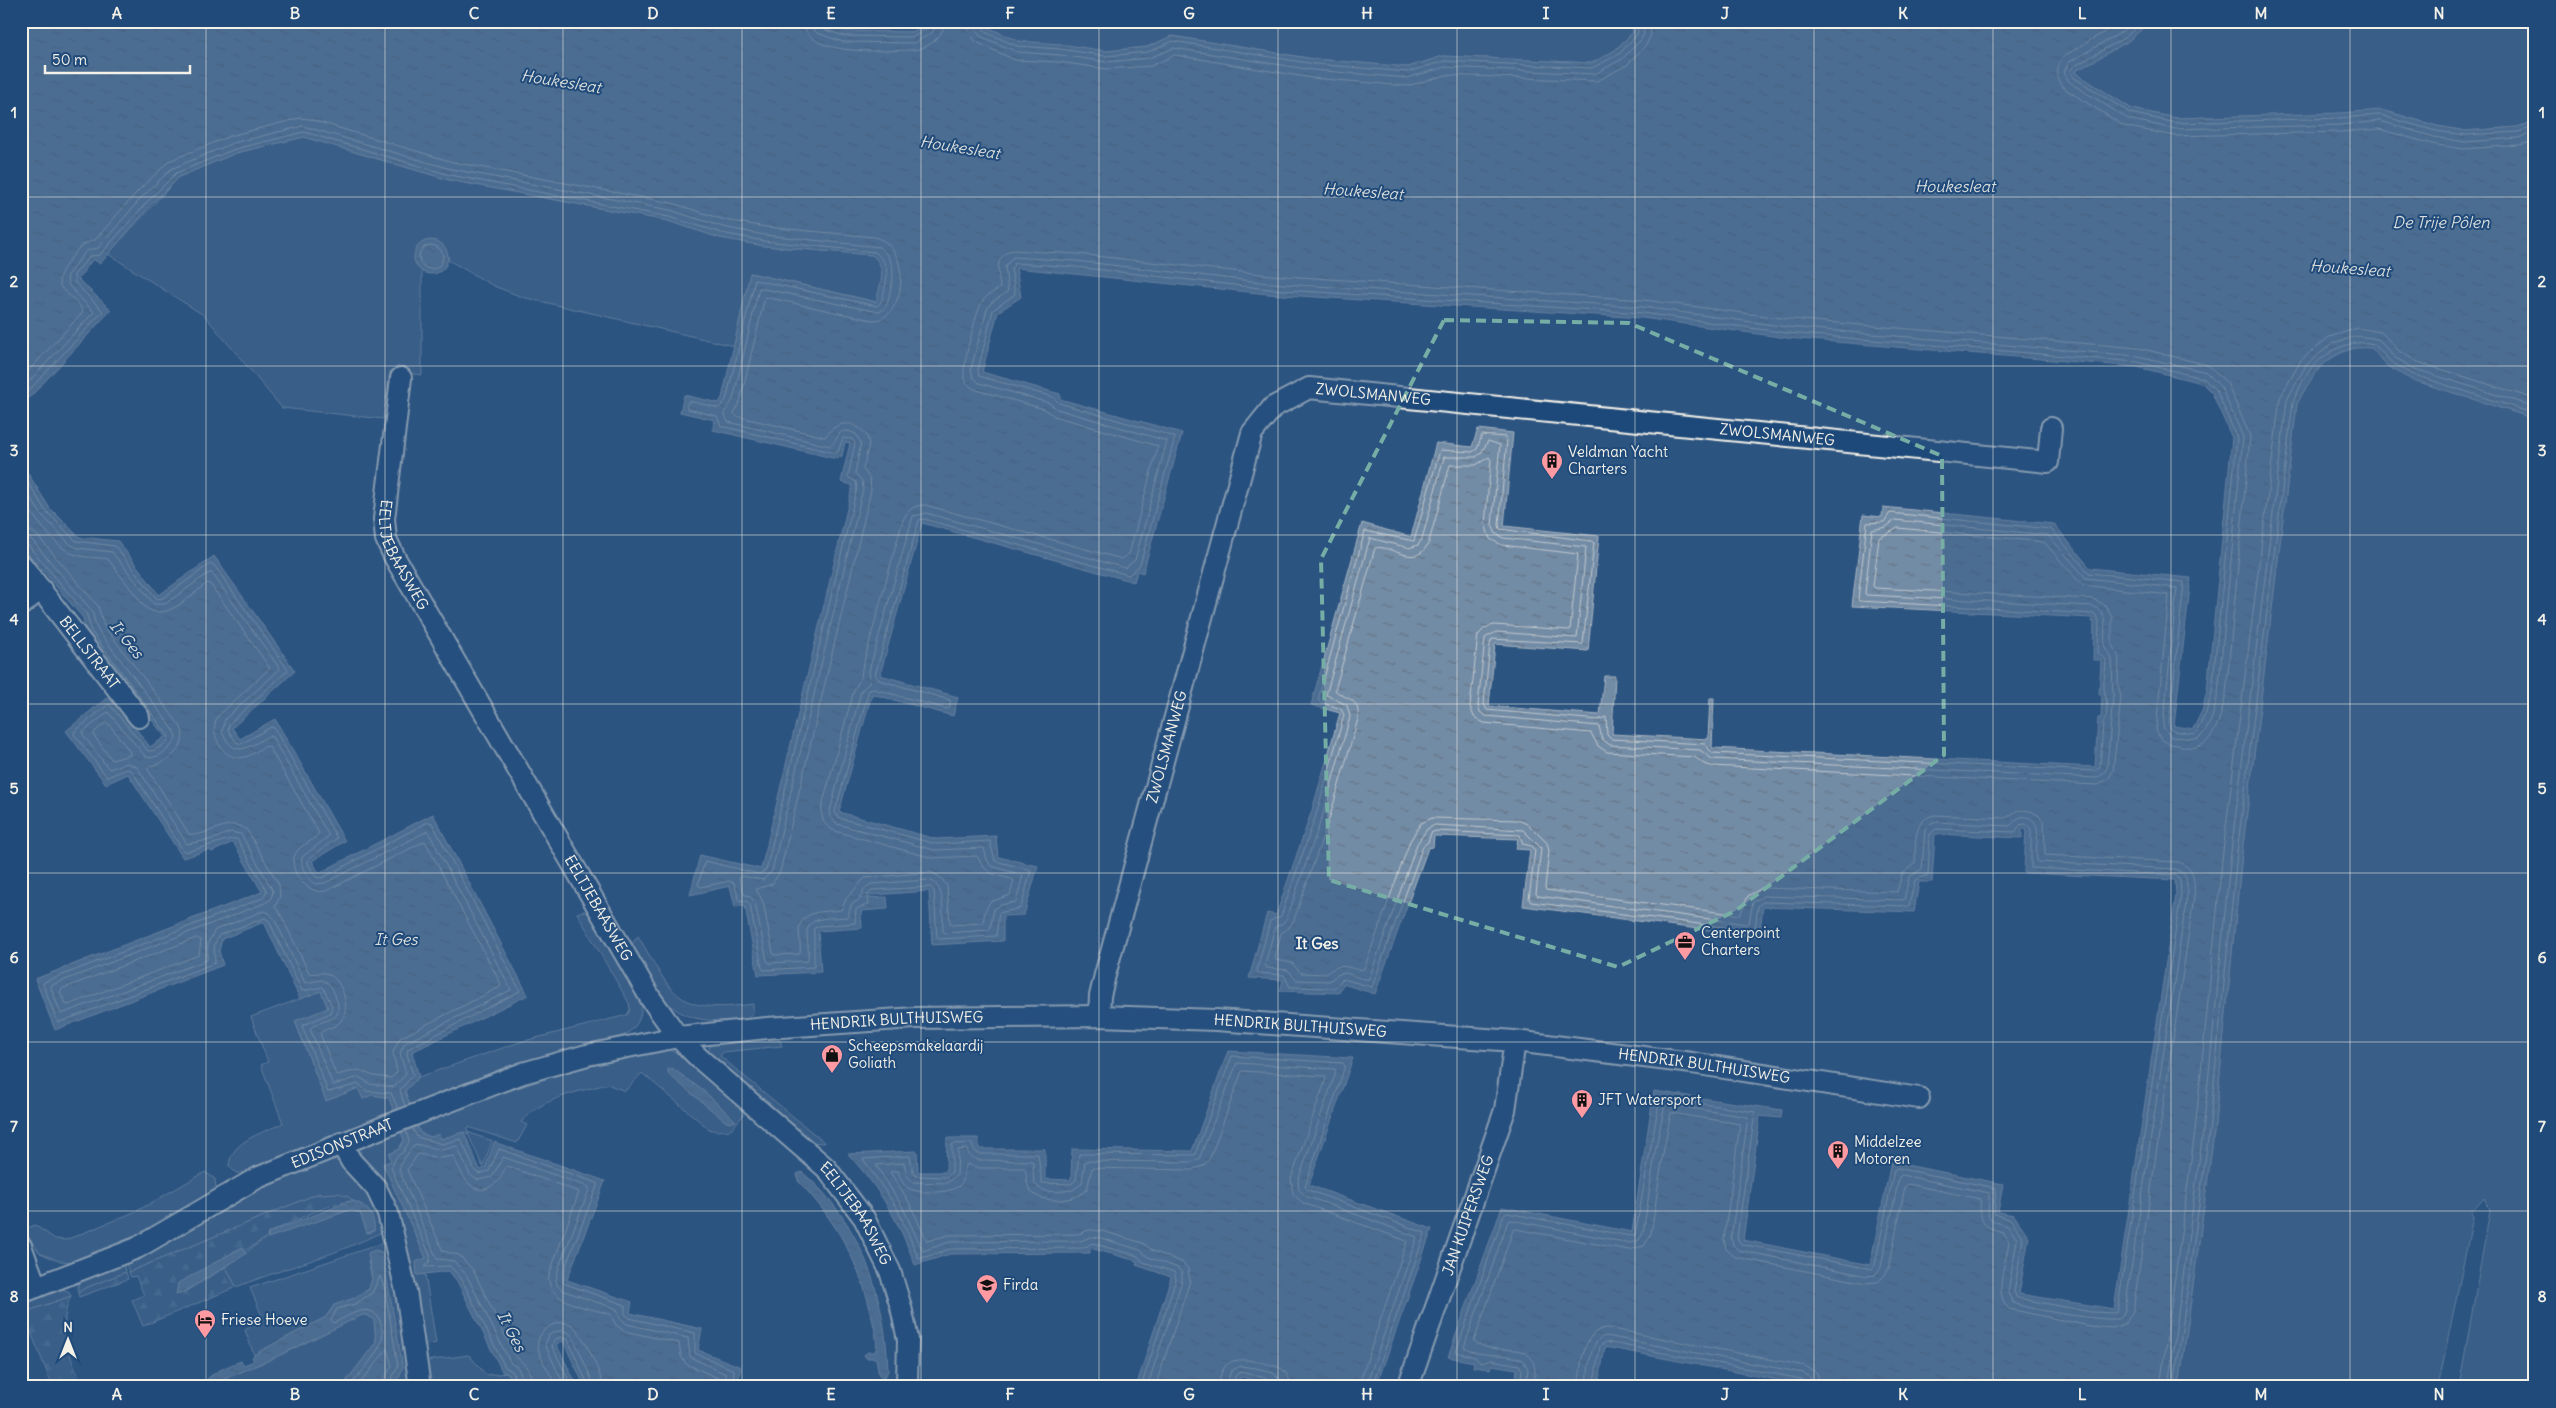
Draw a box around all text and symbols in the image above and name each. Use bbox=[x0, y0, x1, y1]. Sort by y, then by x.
text: A bbox=[112, 3, 122, 23]
text: B bbox=[290, 3, 301, 23]
text: C bbox=[469, 3, 480, 23]
text: D bbox=[647, 3, 659, 23]
text: E bbox=[826, 3, 836, 23]
text: F bbox=[1005, 3, 1015, 23]
text: G bbox=[1183, 3, 1195, 23]
text: H bbox=[1361, 3, 1373, 23]
text: I bbox=[1543, 3, 1550, 23]
text: J bbox=[1721, 3, 1730, 23]
text: K bbox=[1898, 3, 1908, 23]
text: L bbox=[2078, 3, 2087, 23]
text: M bbox=[2255, 3, 2268, 23]
text: N bbox=[2433, 3, 2445, 23]
scale bar bbox=[45, 42, 190, 74]
text: 50 m bbox=[52, 50, 87, 69]
water label: Houkesleat bbox=[520, 65, 605, 98]
text: 1 bbox=[11, 102, 17, 122]
text: 1 bbox=[2539, 102, 2545, 122]
water label: Houkesleat bbox=[919, 131, 1004, 164]
water label: Houkesleat bbox=[1915, 176, 1998, 196]
water label: Houkesleat bbox=[1322, 178, 1406, 204]
water label: De Trije Pôlen bbox=[2393, 212, 2490, 232]
water label: Houkesleat bbox=[2309, 255, 2393, 281]
text: 2 bbox=[10, 271, 19, 291]
text: 2 bbox=[2538, 271, 2547, 291]
street label: ZWOLSMANWEG bbox=[1315, 379, 1432, 409]
street label: ZWOLSMANWEG bbox=[1719, 419, 1836, 450]
text: 3 bbox=[9, 440, 19, 460]
text: 3 bbox=[2537, 440, 2547, 460]
place label: Veldman Yacht Charters bbox=[1568, 442, 1668, 478]
building icon: Veldman Yacht Charters bbox=[1540, 449, 1564, 480]
street label: EELTJEBAASWEG bbox=[375, 498, 433, 613]
text: 4 bbox=[9, 609, 19, 629]
text: 4 bbox=[2537, 609, 2547, 629]
street label: BELLSTRAAT bbox=[56, 612, 124, 693]
water label: It Ges bbox=[106, 616, 149, 663]
street label: ZWOLSMANWEG bbox=[1142, 688, 1191, 805]
text: 5 bbox=[9, 778, 19, 798]
text: 5 bbox=[2537, 778, 2547, 798]
street label: EELTJEBAASWEG bbox=[561, 852, 637, 964]
place label: Centerpoint Charters bbox=[1701, 923, 1780, 959]
water label: It Ges bbox=[374, 929, 418, 949]
office icon: Centerpoint Charters bbox=[1673, 930, 1697, 961]
district label: It Ges bbox=[1295, 933, 1339, 953]
text: 6 bbox=[9, 947, 19, 967]
text: 6 bbox=[2537, 947, 2547, 967]
street label: HENDRIK BULTHUISWEG bbox=[810, 1007, 984, 1034]
street label: HENDRIK BULTHUISWEG bbox=[1213, 1010, 1388, 1041]
place label: Scheepsmakelaardij Goliath bbox=[848, 1036, 983, 1072]
shop icon: Scheepsmakelaardij Goliath bbox=[820, 1043, 844, 1074]
street label: HENDRIK BULTHUISWEG bbox=[1617, 1044, 1792, 1087]
building icon: JFT Watersport bbox=[1570, 1088, 1594, 1119]
place label: JFT Watersport bbox=[1598, 1090, 1702, 1109]
street label: EDISONSTRAAT bbox=[288, 1114, 396, 1172]
text: 7 bbox=[10, 1116, 18, 1136]
text: 7 bbox=[2538, 1116, 2546, 1136]
place label: Middelzee Motoren bbox=[1854, 1132, 1922, 1168]
building icon: Middelzee Motoren bbox=[1826, 1139, 1850, 1170]
street label: JAN KUIPERSWEG bbox=[1438, 1152, 1498, 1278]
street label: EELTJEBAASWEG bbox=[816, 1157, 896, 1268]
school or university icon: Firda bbox=[975, 1273, 999, 1304]
place label: Firda bbox=[1003, 1275, 1039, 1294]
text: 8 bbox=[9, 1286, 19, 1306]
text: 8 bbox=[2537, 1286, 2547, 1306]
water label: It Ges bbox=[493, 1307, 531, 1355]
hotel icon: Friese Hoeve bbox=[193, 1308, 217, 1339]
place label: Friese Hoeve bbox=[221, 1310, 308, 1329]
north arrow bbox=[42, 1316, 92, 1366]
text: N bbox=[63, 1318, 73, 1336]
text: A bbox=[112, 1384, 122, 1404]
text: B bbox=[290, 1384, 301, 1404]
text: C bbox=[469, 1384, 480, 1404]
text: D bbox=[647, 1384, 659, 1404]
text: E bbox=[826, 1384, 836, 1404]
text: F bbox=[1005, 1384, 1015, 1404]
text: G bbox=[1183, 1384, 1195, 1404]
text: H bbox=[1361, 1384, 1373, 1404]
text: I bbox=[1543, 1384, 1550, 1404]
text: J bbox=[1721, 1384, 1730, 1404]
text: K bbox=[1898, 1384, 1908, 1404]
text: L bbox=[2078, 1384, 2087, 1404]
text: M bbox=[2255, 1384, 2268, 1404]
text: N bbox=[2433, 1384, 2445, 1404]

